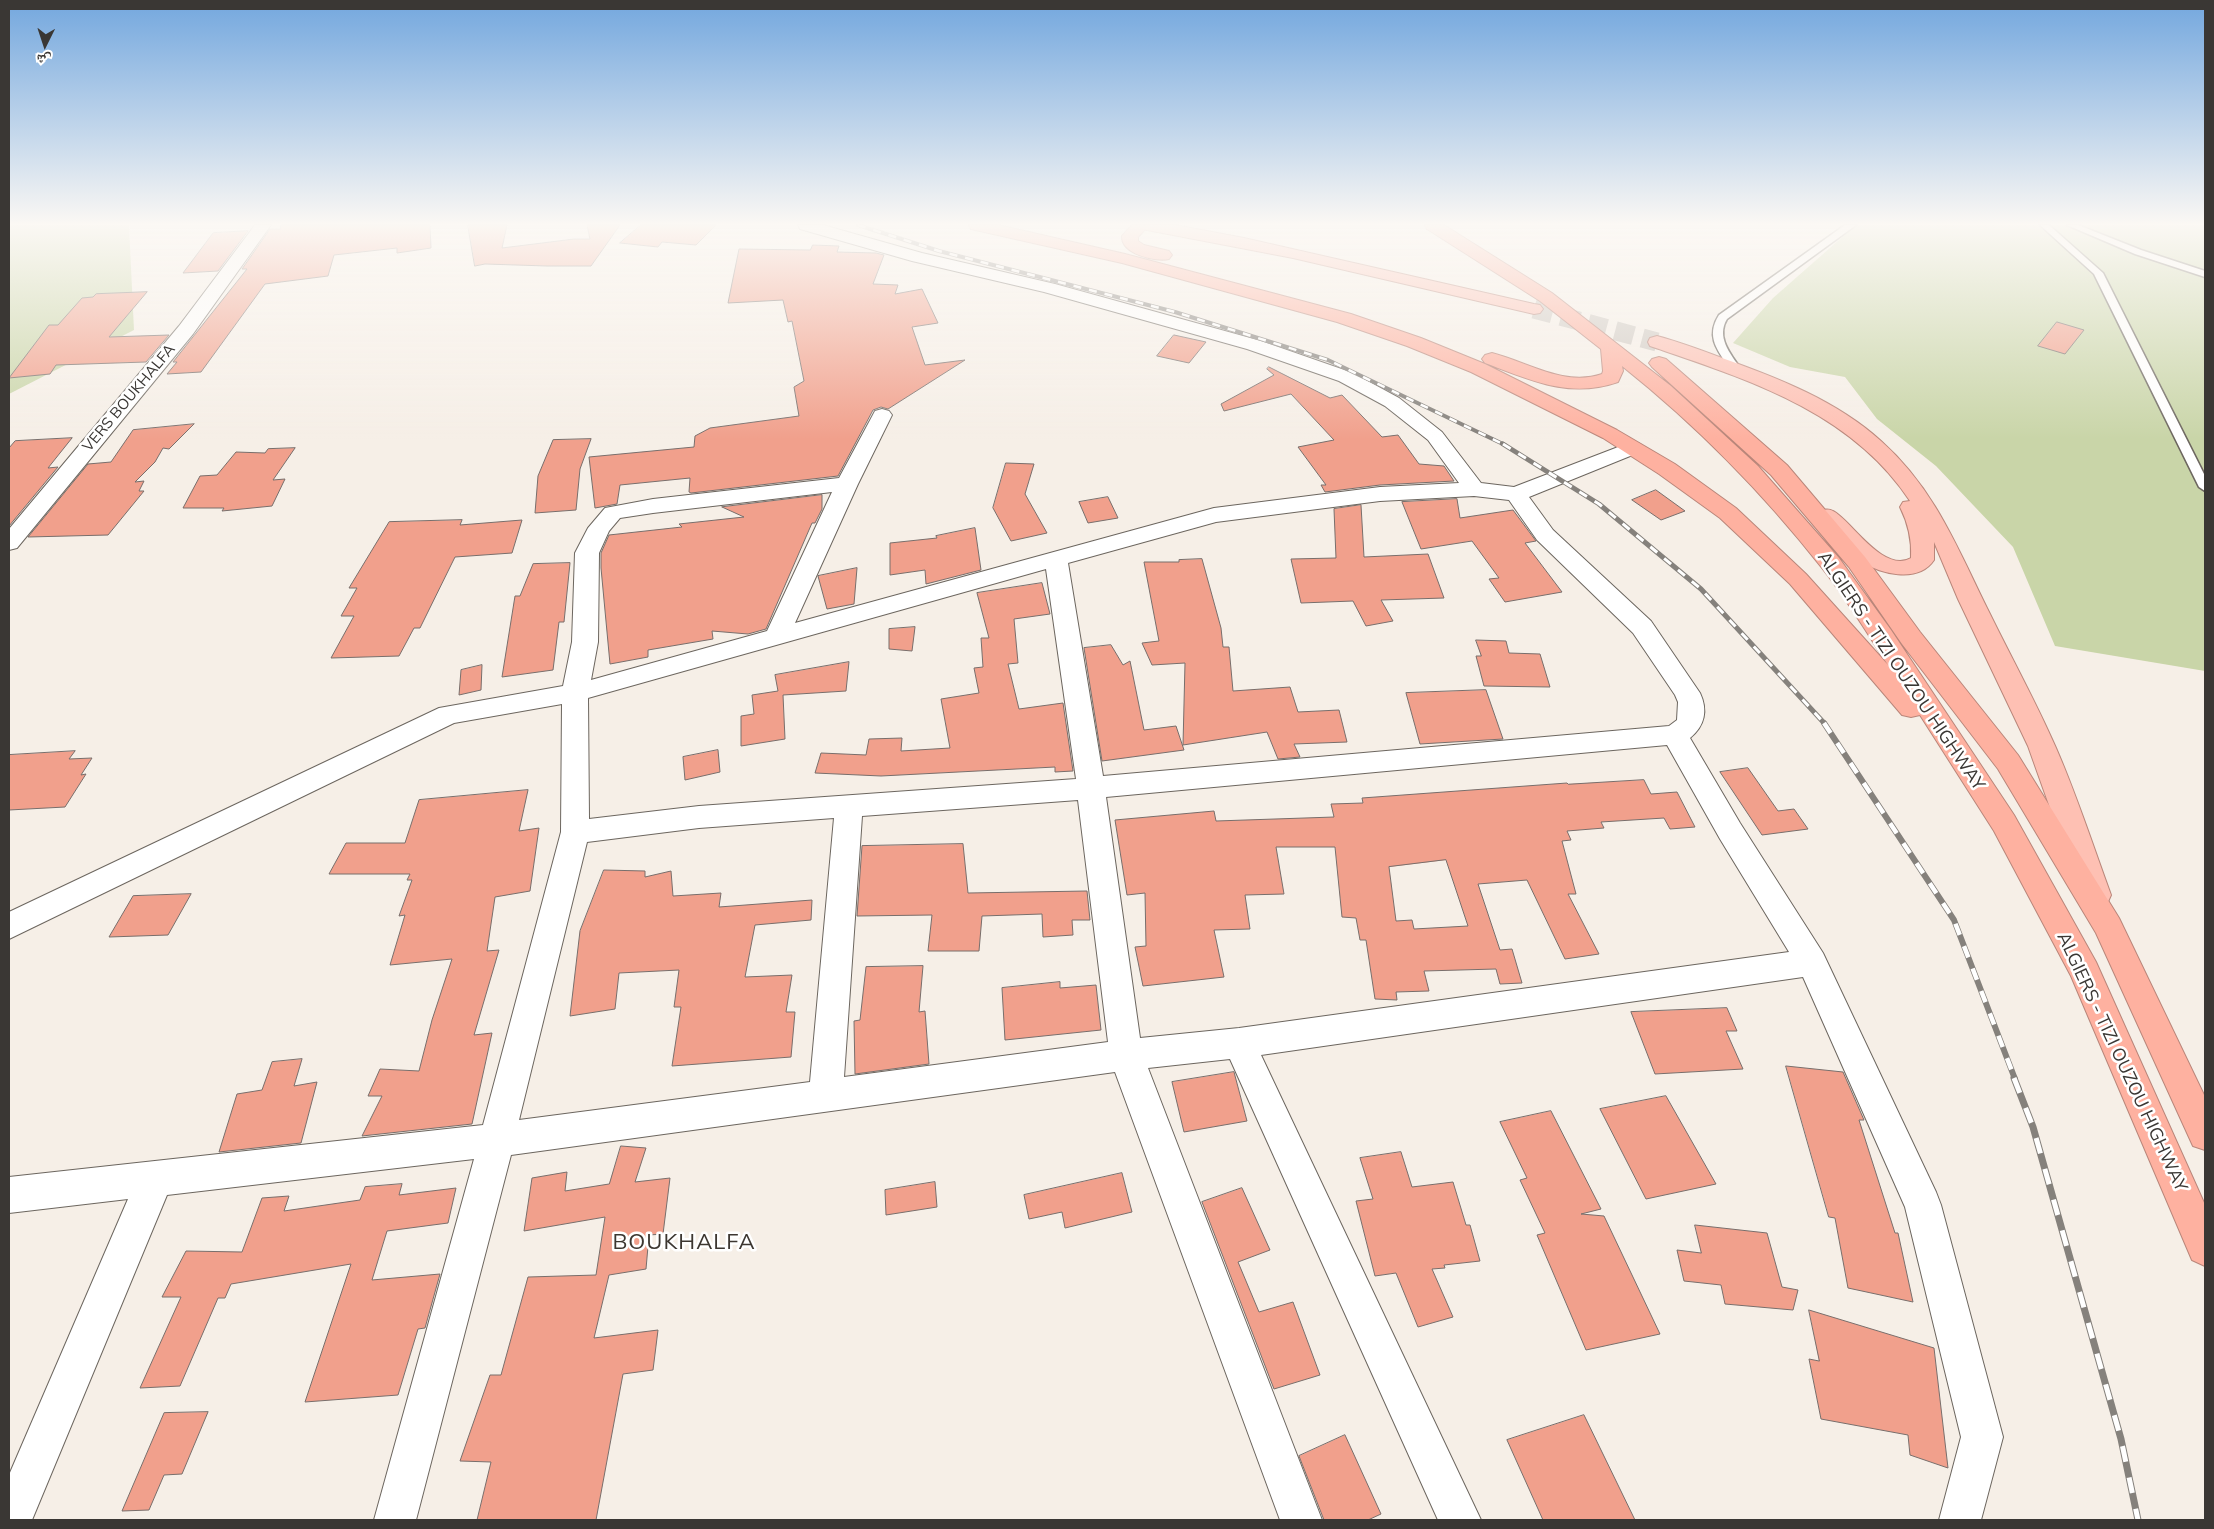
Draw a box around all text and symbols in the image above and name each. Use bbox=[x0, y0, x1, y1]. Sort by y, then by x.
north arrow bbox=[20, 20, 70, 70]
text: ش bbox=[36, 50, 52, 69]
street label: VERS BOUKHALFA bbox=[79, 341, 179, 455]
street label: ALGIERS - TIZI OUZOU HIGHWAY bbox=[1813, 547, 1989, 795]
street label: ALGIERS - TIZI OUZOU HIGHWAY bbox=[2052, 929, 2192, 1195]
district label: BOUKHALFA bbox=[611, 1229, 757, 1255]

